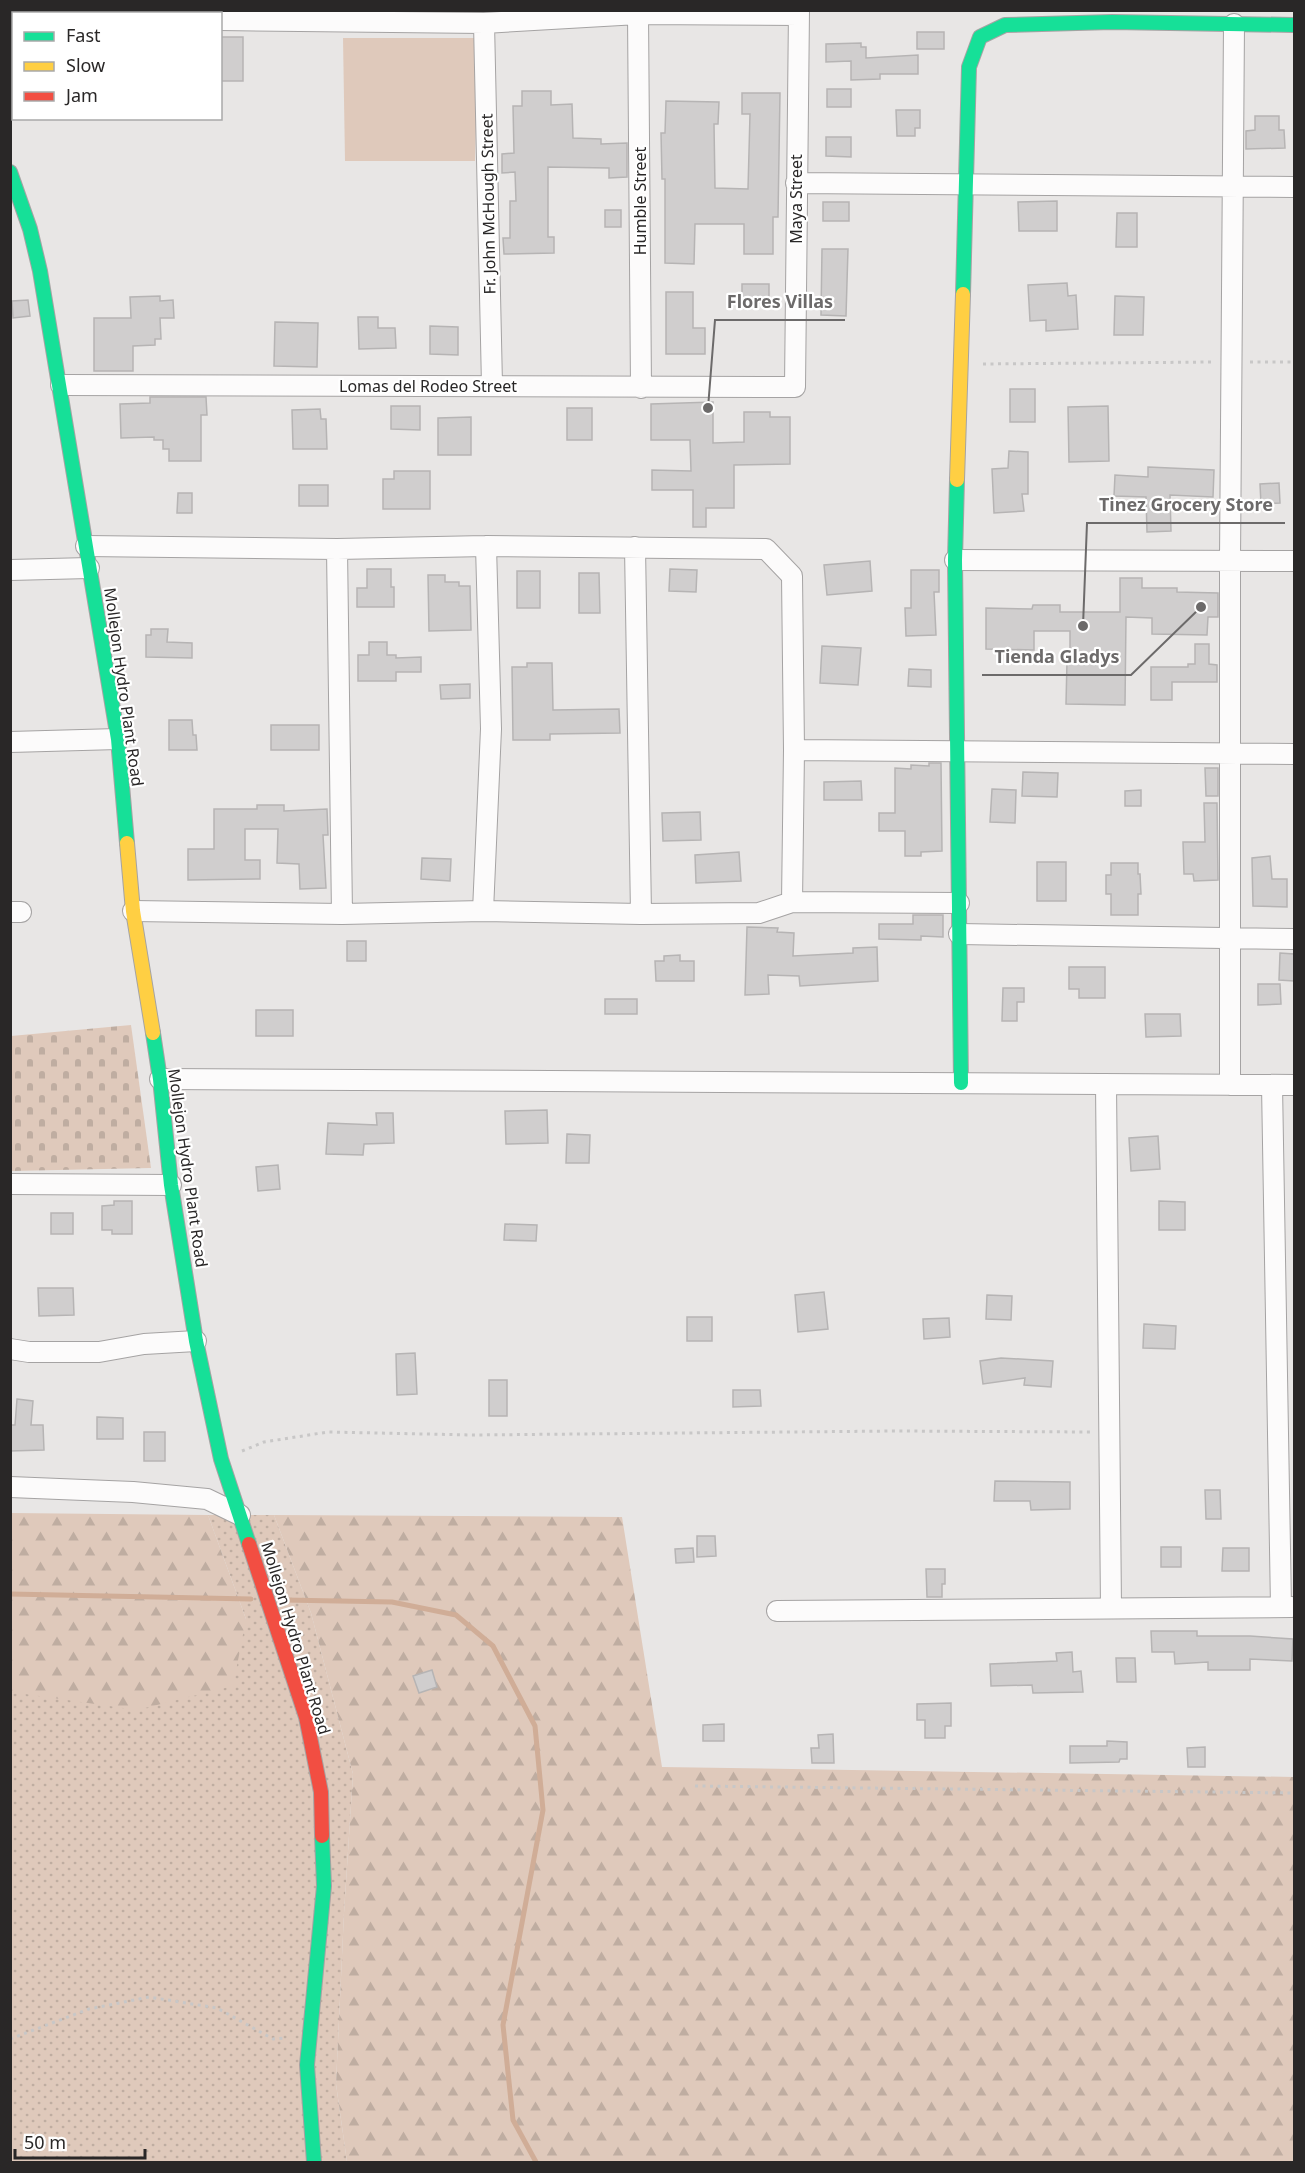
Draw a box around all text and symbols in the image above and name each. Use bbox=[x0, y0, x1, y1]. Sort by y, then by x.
legend bbox=[12, 12, 222, 120]
text: Fast bbox=[66, 23, 101, 47]
text: Slow bbox=[66, 53, 105, 77]
text: Jam bbox=[64, 83, 98, 107]
street label: Fr. John McHough Street bbox=[475, 113, 501, 295]
street label: Humble Street bbox=[629, 147, 651, 255]
street label: Maya Street bbox=[785, 154, 807, 244]
callout: Flores Villas bbox=[715, 284, 845, 320]
text: Flores Villas bbox=[727, 289, 833, 313]
street label: Lomas del Rodeo Street bbox=[339, 375, 517, 397]
callout: Tinez Grocery Store bbox=[1087, 487, 1285, 523]
text: Tinez Grocery Store bbox=[1099, 492, 1273, 516]
street label: Mollejon Hydro Plant Road bbox=[99, 586, 149, 788]
callout: Tienda Gladys bbox=[982, 639, 1131, 675]
text: Tienda Gladys bbox=[995, 644, 1119, 668]
street label: Mollejon Hydro Plant Road bbox=[163, 1067, 213, 1269]
street label: Mollejon Hydro Plant Road bbox=[256, 1539, 336, 1737]
scale bar bbox=[15, 2122, 146, 2160]
text: 50 m bbox=[24, 2130, 66, 2154]

